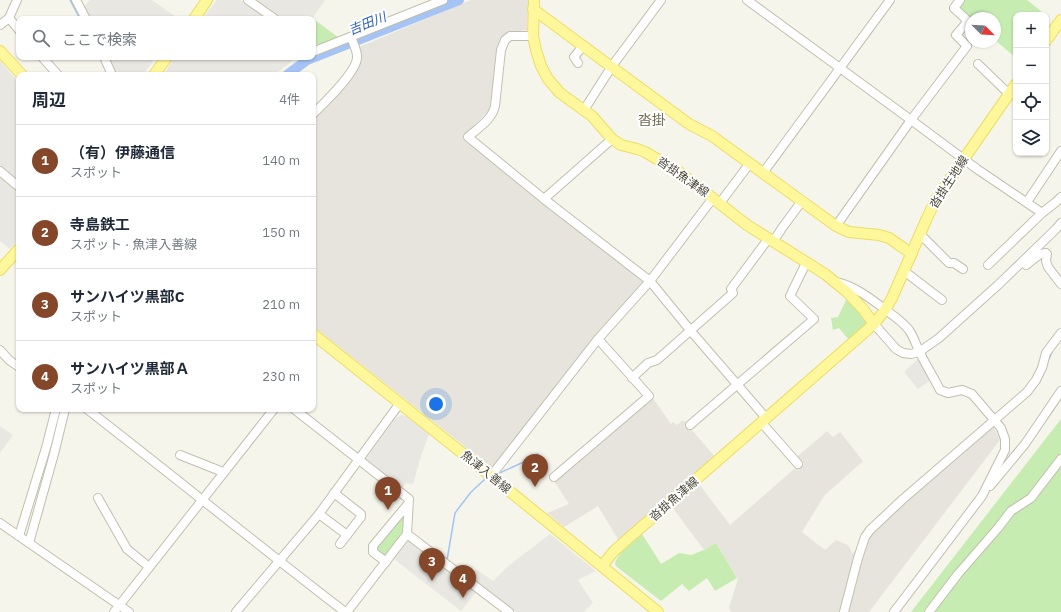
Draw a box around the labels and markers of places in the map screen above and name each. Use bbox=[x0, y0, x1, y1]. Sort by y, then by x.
pin: 2 bbox=[522, 454, 548, 487]
pin: 1 bbox=[375, 477, 401, 510]
pin: 3 bbox=[419, 548, 445, 581]
pin: 4 bbox=[450, 565, 476, 598]

